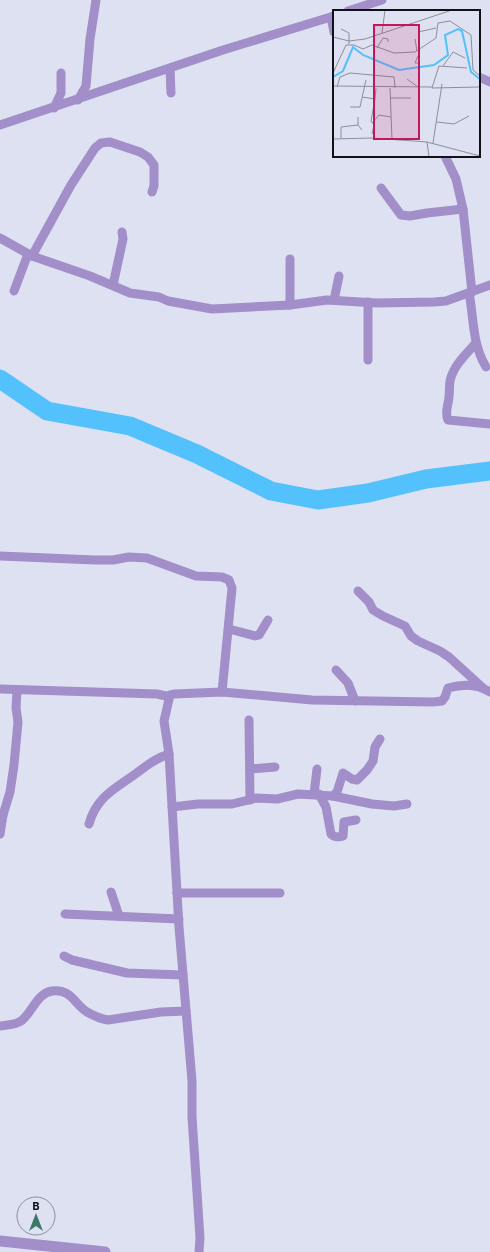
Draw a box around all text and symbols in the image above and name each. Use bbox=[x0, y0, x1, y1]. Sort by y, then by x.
inset map bbox=[333, 10, 480, 157]
north arrow bbox=[16, 1196, 56, 1236]
text: B bbox=[32, 1199, 40, 1213]

